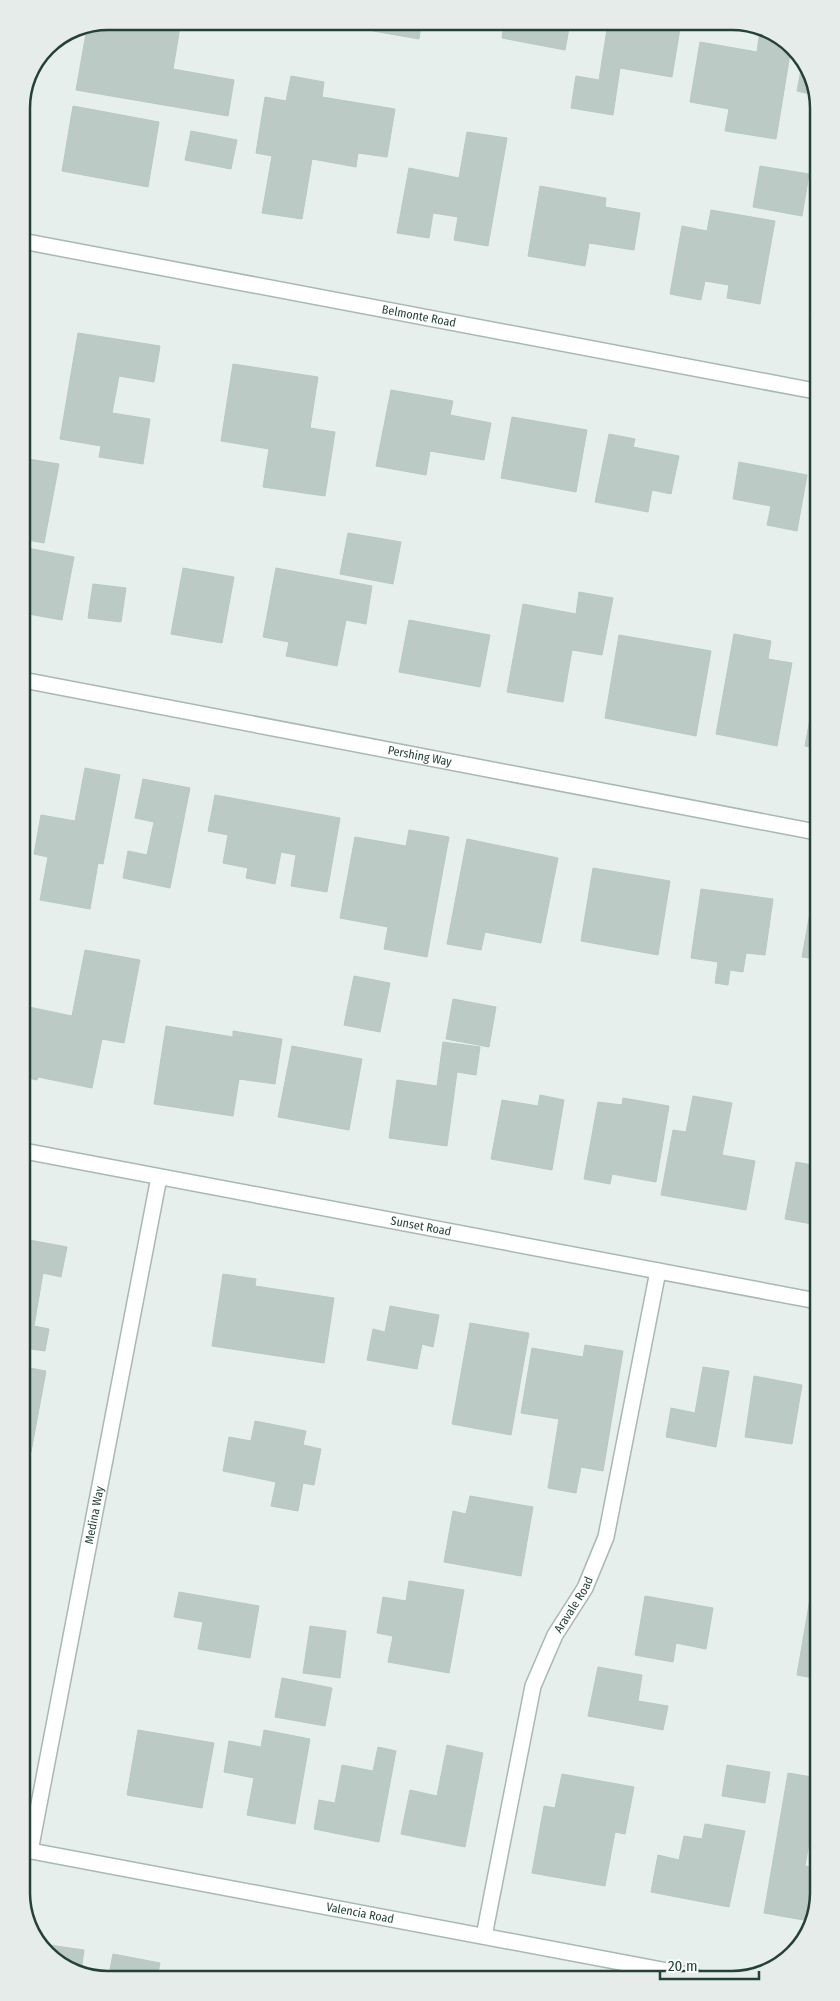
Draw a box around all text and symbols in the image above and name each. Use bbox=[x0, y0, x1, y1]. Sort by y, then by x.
street label: Belmonte Road bbox=[381, 302, 457, 330]
street label: Pershing Way bbox=[387, 743, 454, 769]
street label: Sunset Road bbox=[390, 1214, 452, 1239]
street label: Medina Way bbox=[82, 1484, 107, 1545]
street label: Aravale Road bbox=[551, 1574, 596, 1635]
street label: Valencia Road bbox=[325, 1900, 395, 1926]
scale bar bbox=[660, 1948, 759, 1980]
text: 20 m bbox=[668, 1957, 698, 1975]

